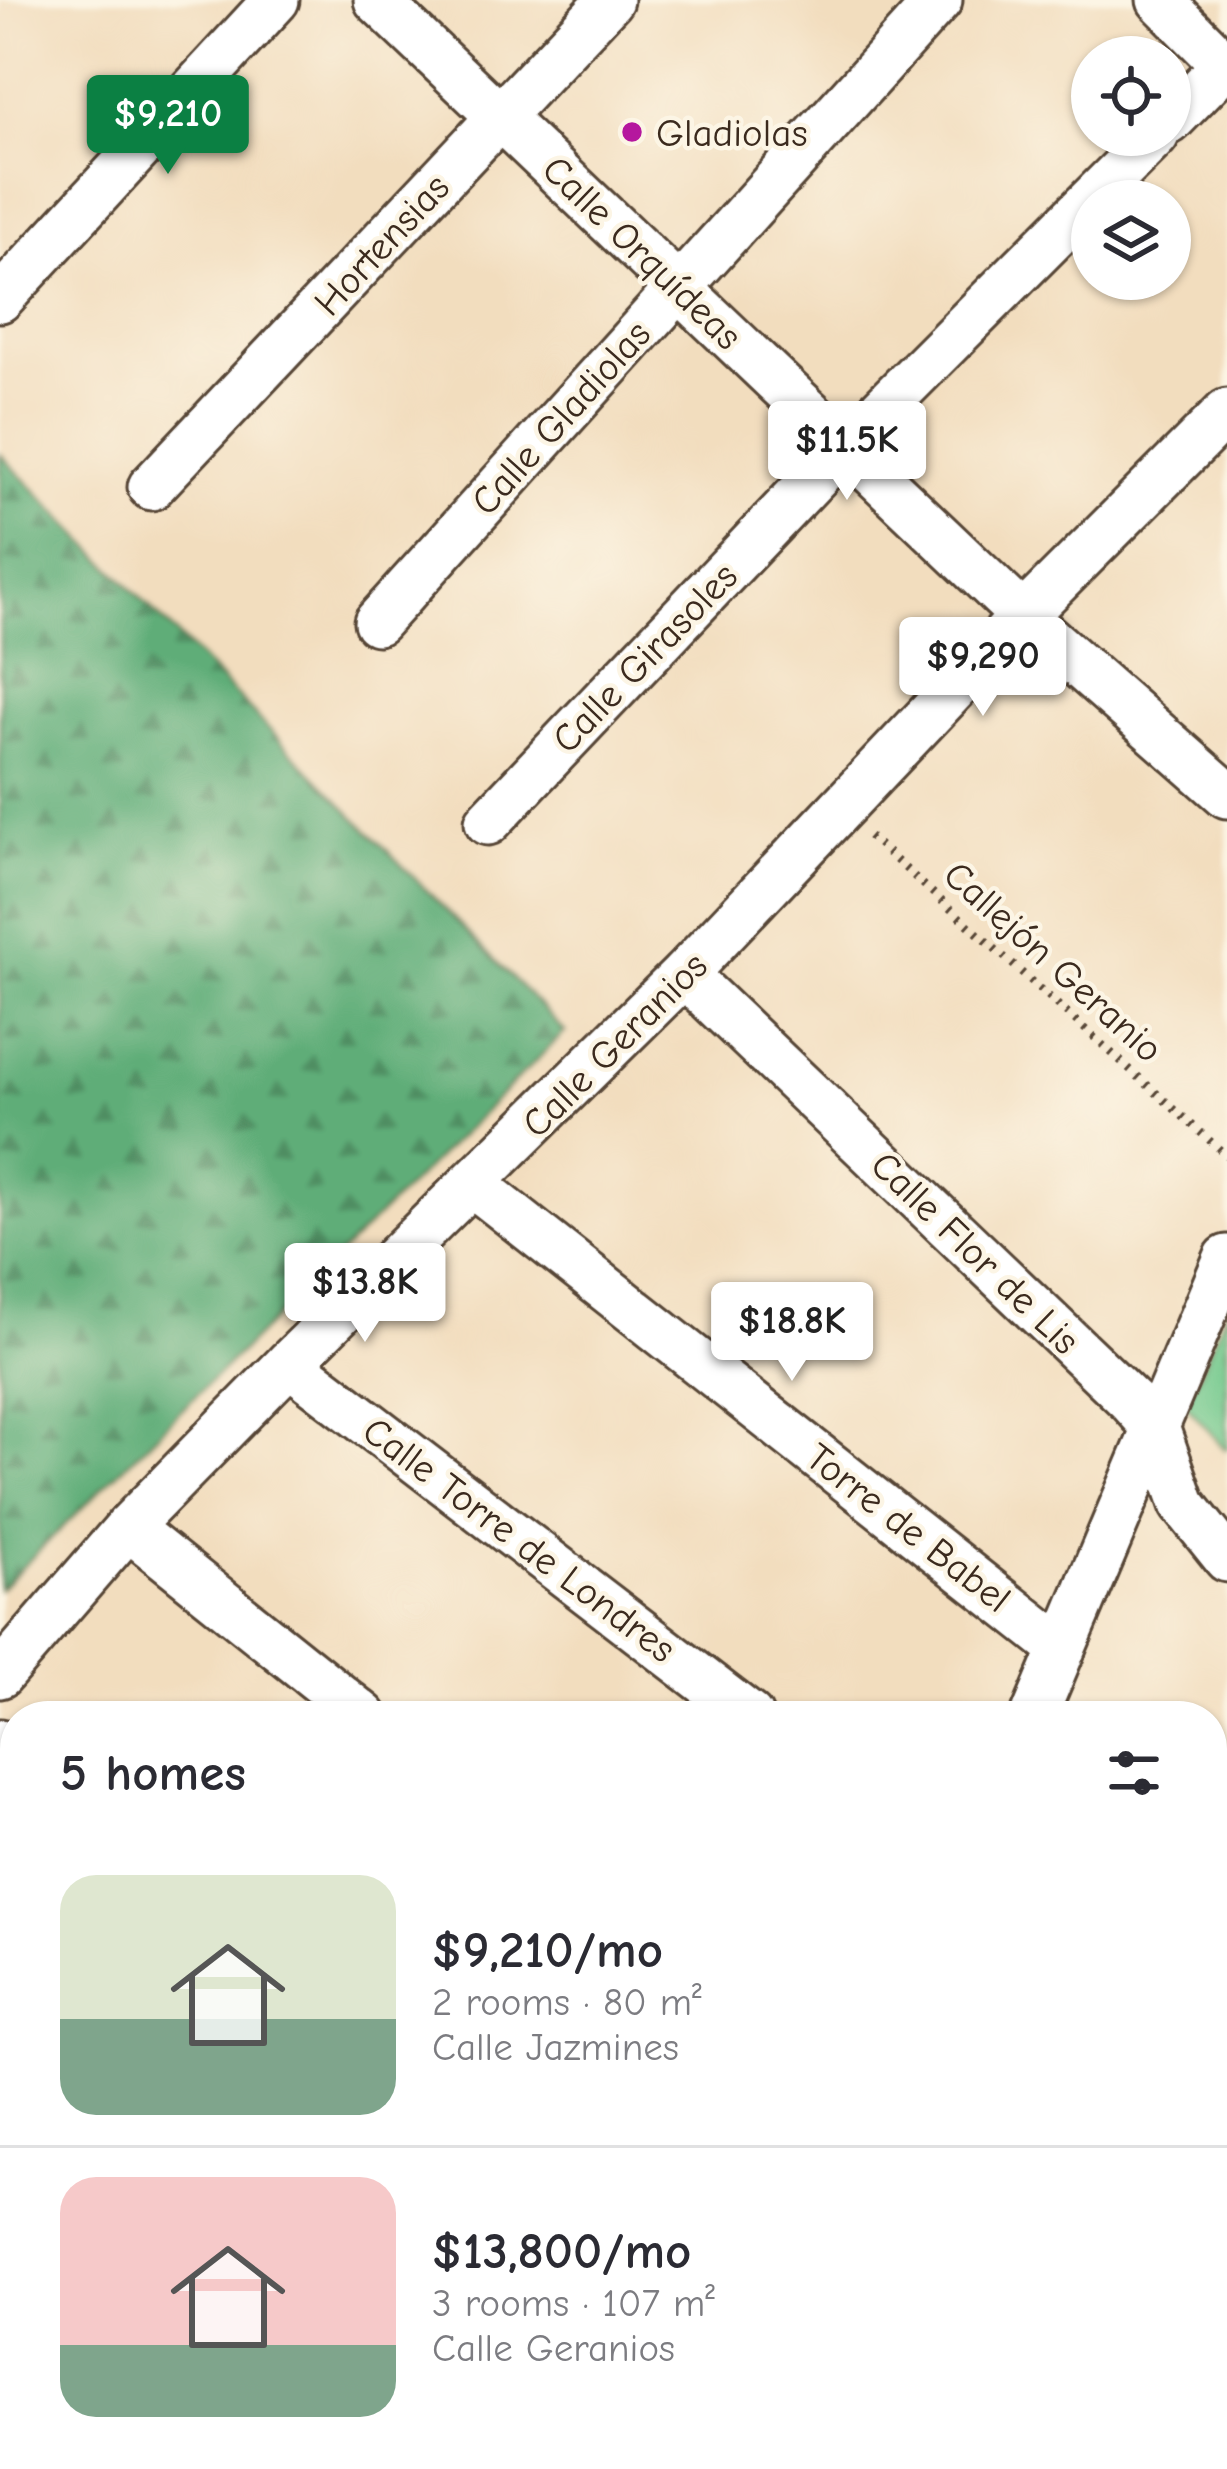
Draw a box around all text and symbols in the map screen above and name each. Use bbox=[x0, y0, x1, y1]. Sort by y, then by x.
map controls bbox=[1071, 36, 1191, 300]
button: locate bbox=[1071, 36, 1191, 156]
pin: $9,210 bbox=[70, 75, 266, 177]
text: $9,210 bbox=[114, 91, 222, 136]
place label: Gladiolas bbox=[656, 111, 808, 156]
marker: Gladiolas bbox=[619, 119, 645, 145]
street label: Calle Orquídeas bbox=[533, 147, 751, 359]
street label: Hortensias bbox=[305, 165, 459, 325]
button: layers bbox=[1071, 180, 1191, 300]
street label: Calle Gladiolas bbox=[462, 312, 660, 524]
pin: $11.5K bbox=[749, 401, 945, 503]
text: $11.5K bbox=[795, 417, 899, 462]
street label: Calle Girasoles bbox=[543, 554, 747, 762]
pin: $9,290 bbox=[885, 617, 1081, 719]
text: $9,290 bbox=[926, 633, 1040, 678]
street label: Callejón Geranio bbox=[934, 852, 1172, 1072]
street label: Calle Geranios bbox=[513, 943, 717, 1147]
street label: Calle Flor de Lis bbox=[862, 1143, 1088, 1364]
pin: $13.8K bbox=[267, 1243, 463, 1345]
text: $13.8K bbox=[311, 1259, 419, 1304]
pin: $18.8K bbox=[694, 1282, 890, 1384]
text: $18.8K bbox=[738, 1298, 846, 1343]
street label: Calle Torre de Londres bbox=[354, 1408, 684, 1672]
street label: Torre de Babel bbox=[797, 1435, 1019, 1622]
icon: filters bbox=[1101, 1740, 1167, 1806]
text: 5 homes bbox=[60, 1744, 246, 1803]
text: $9,210/mo bbox=[432, 1921, 663, 1980]
icon: home bbox=[156, 1923, 300, 2067]
text: 2 rooms · 80 m² bbox=[432, 1980, 702, 2025]
text: Calle Jazmines bbox=[432, 2025, 679, 2070]
text: $13,800/mo bbox=[432, 2222, 691, 2281]
icon: home bbox=[156, 2225, 300, 2369]
text: 3 rooms · 107 m² bbox=[432, 2281, 715, 2326]
text: Calle Geranios bbox=[432, 2326, 675, 2371]

